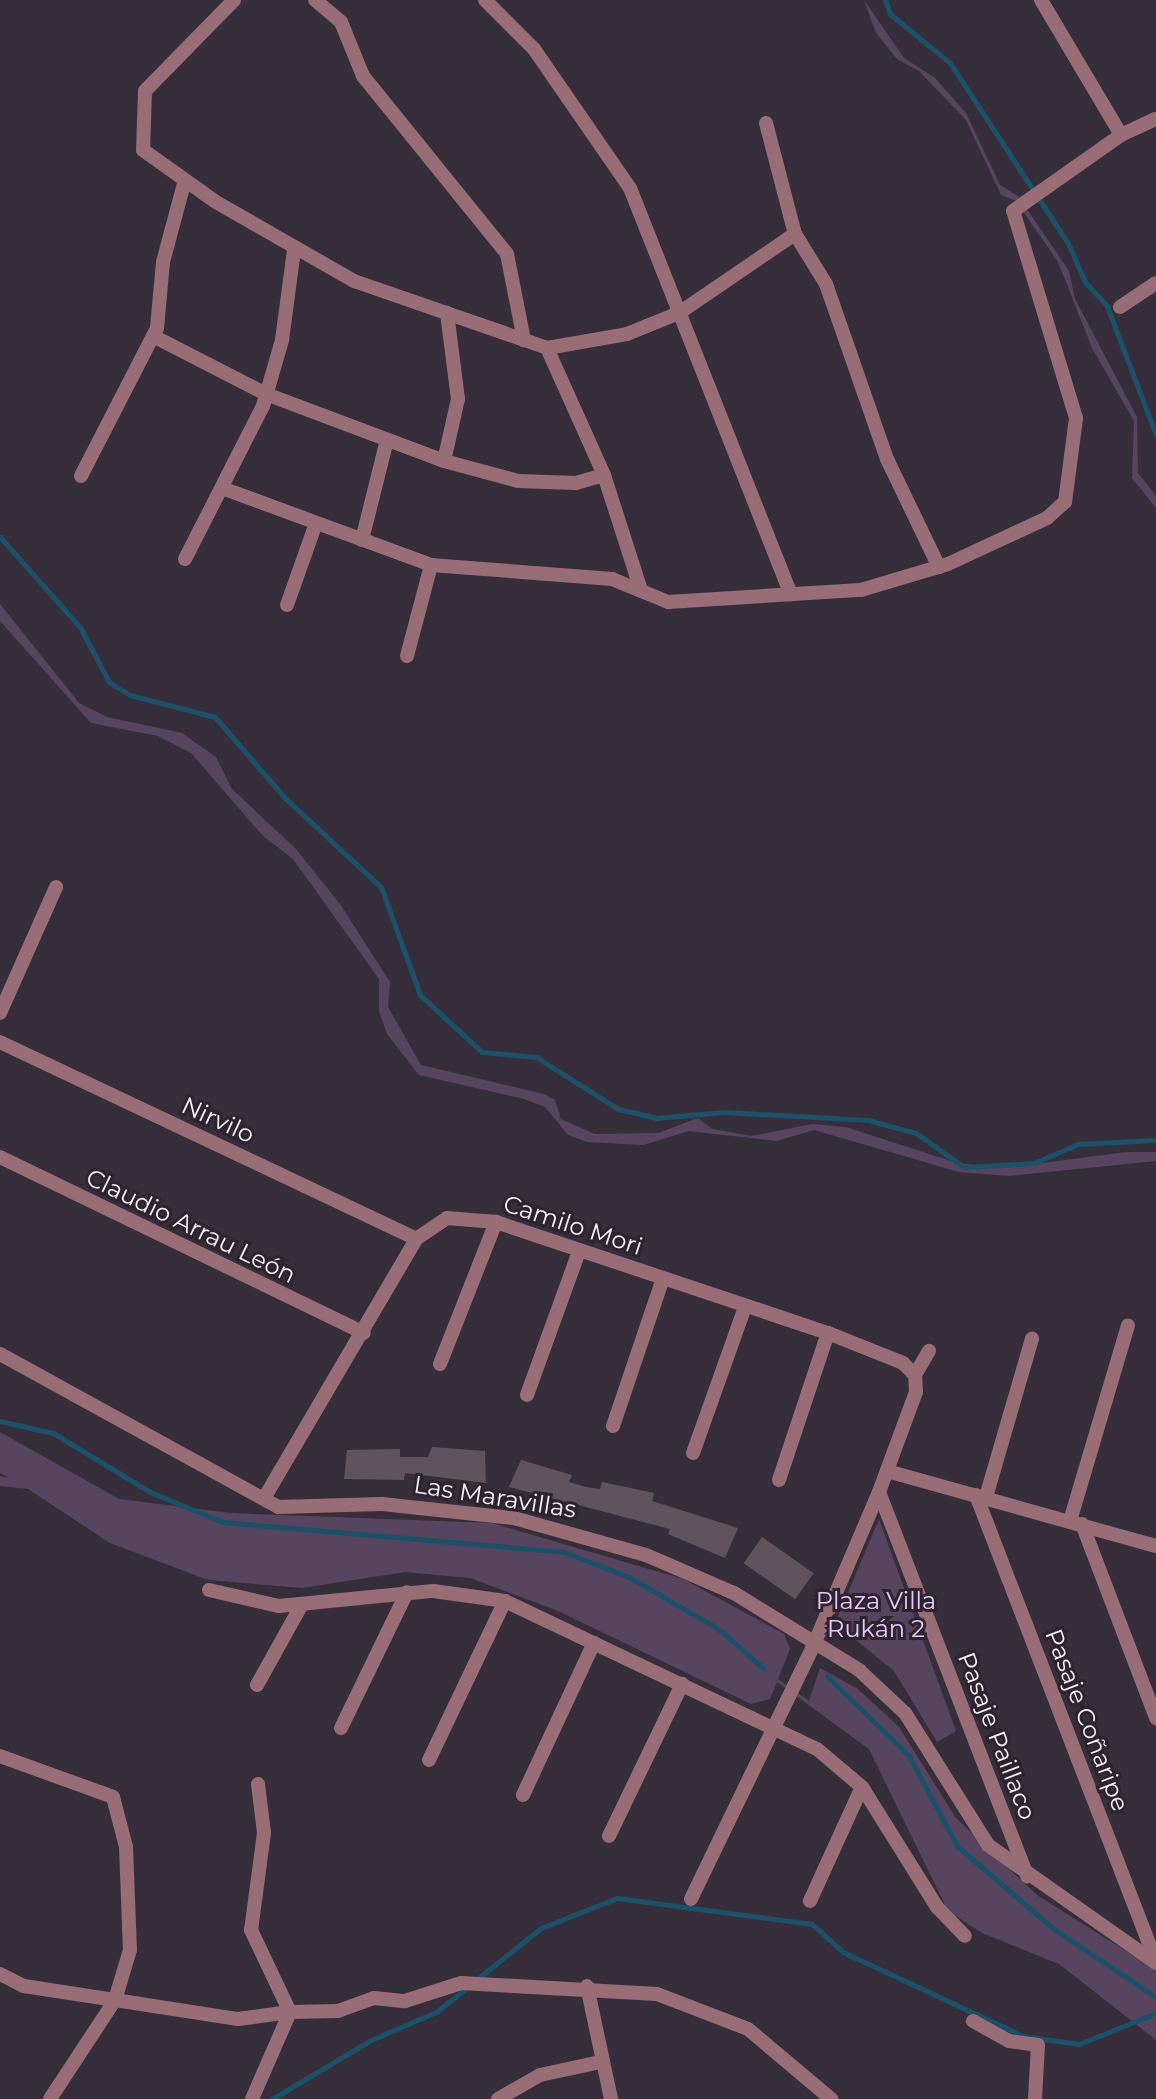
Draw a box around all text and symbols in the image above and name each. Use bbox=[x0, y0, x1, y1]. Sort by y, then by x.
street label: Nirvilo bbox=[177, 1091, 259, 1149]
street label: Claudio Arrau León bbox=[82, 1163, 300, 1289]
street label: Camilo Mori bbox=[500, 1189, 646, 1261]
street label: Las Maravillas bbox=[412, 1470, 578, 1524]
park label: Plaza Villa Rukán 2 bbox=[816, 1587, 936, 1643]
street label: Pasaje Coñaripe bbox=[1039, 1625, 1135, 1815]
street label: Pasaje Paillaco bbox=[952, 1648, 1042, 1824]

